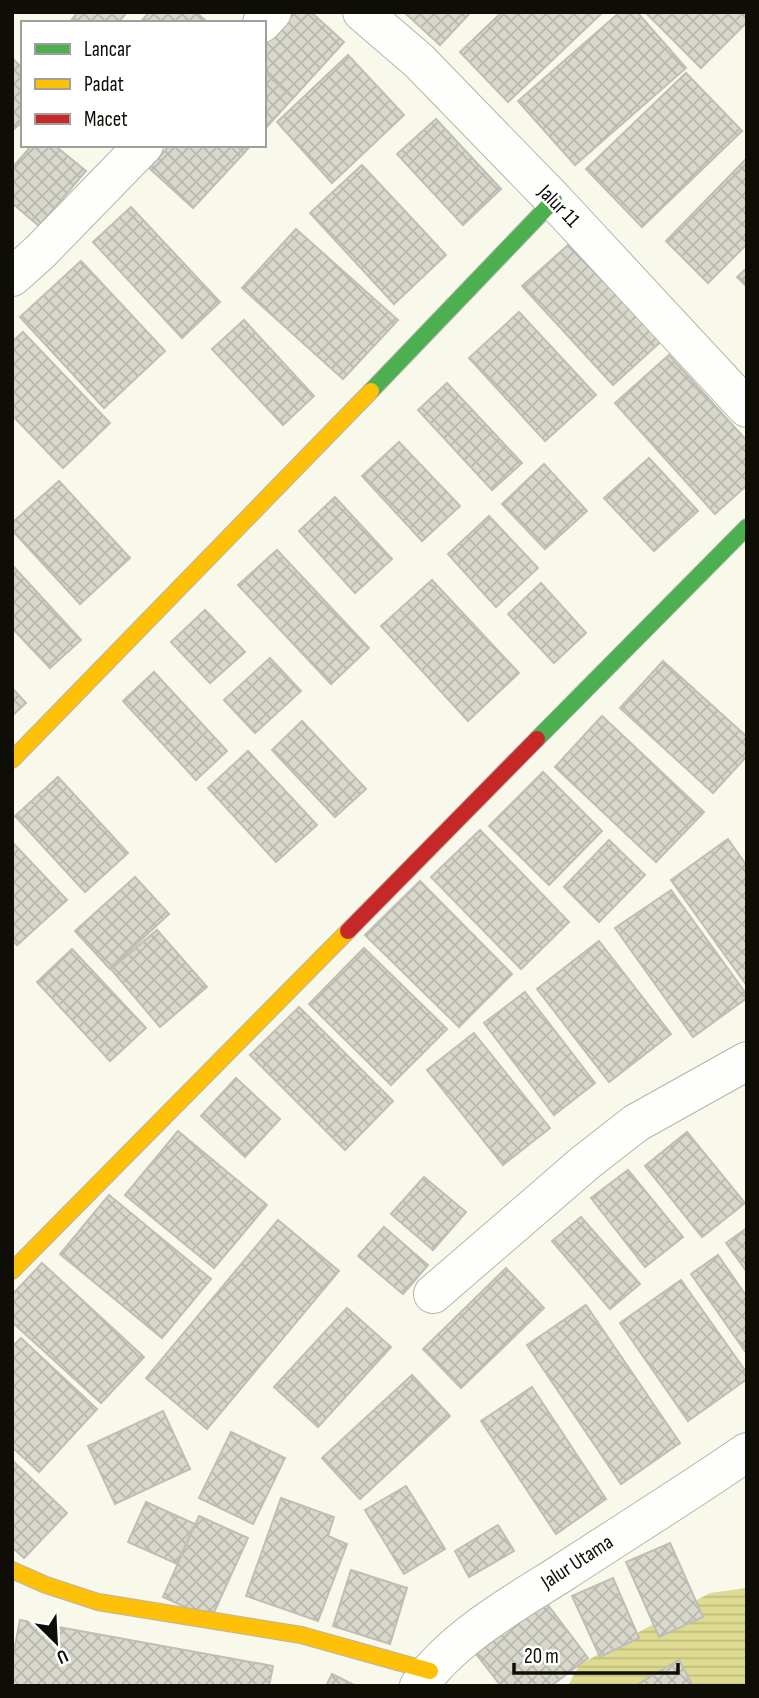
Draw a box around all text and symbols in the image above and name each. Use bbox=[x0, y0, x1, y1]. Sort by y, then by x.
legend bbox=[21, 21, 266, 147]
text: Lancar bbox=[84, 37, 131, 62]
text: Padat bbox=[84, 72, 124, 97]
text: Macet bbox=[84, 107, 128, 132]
street label: Jalur 11 bbox=[532, 179, 586, 233]
street label: Jalur Utama bbox=[535, 1530, 618, 1595]
north arrow bbox=[21, 1607, 91, 1677]
scale bar bbox=[514, 1632, 678, 1676]
text: U bbox=[53, 1644, 72, 1669]
text: 20 m bbox=[524, 1644, 559, 1669]

